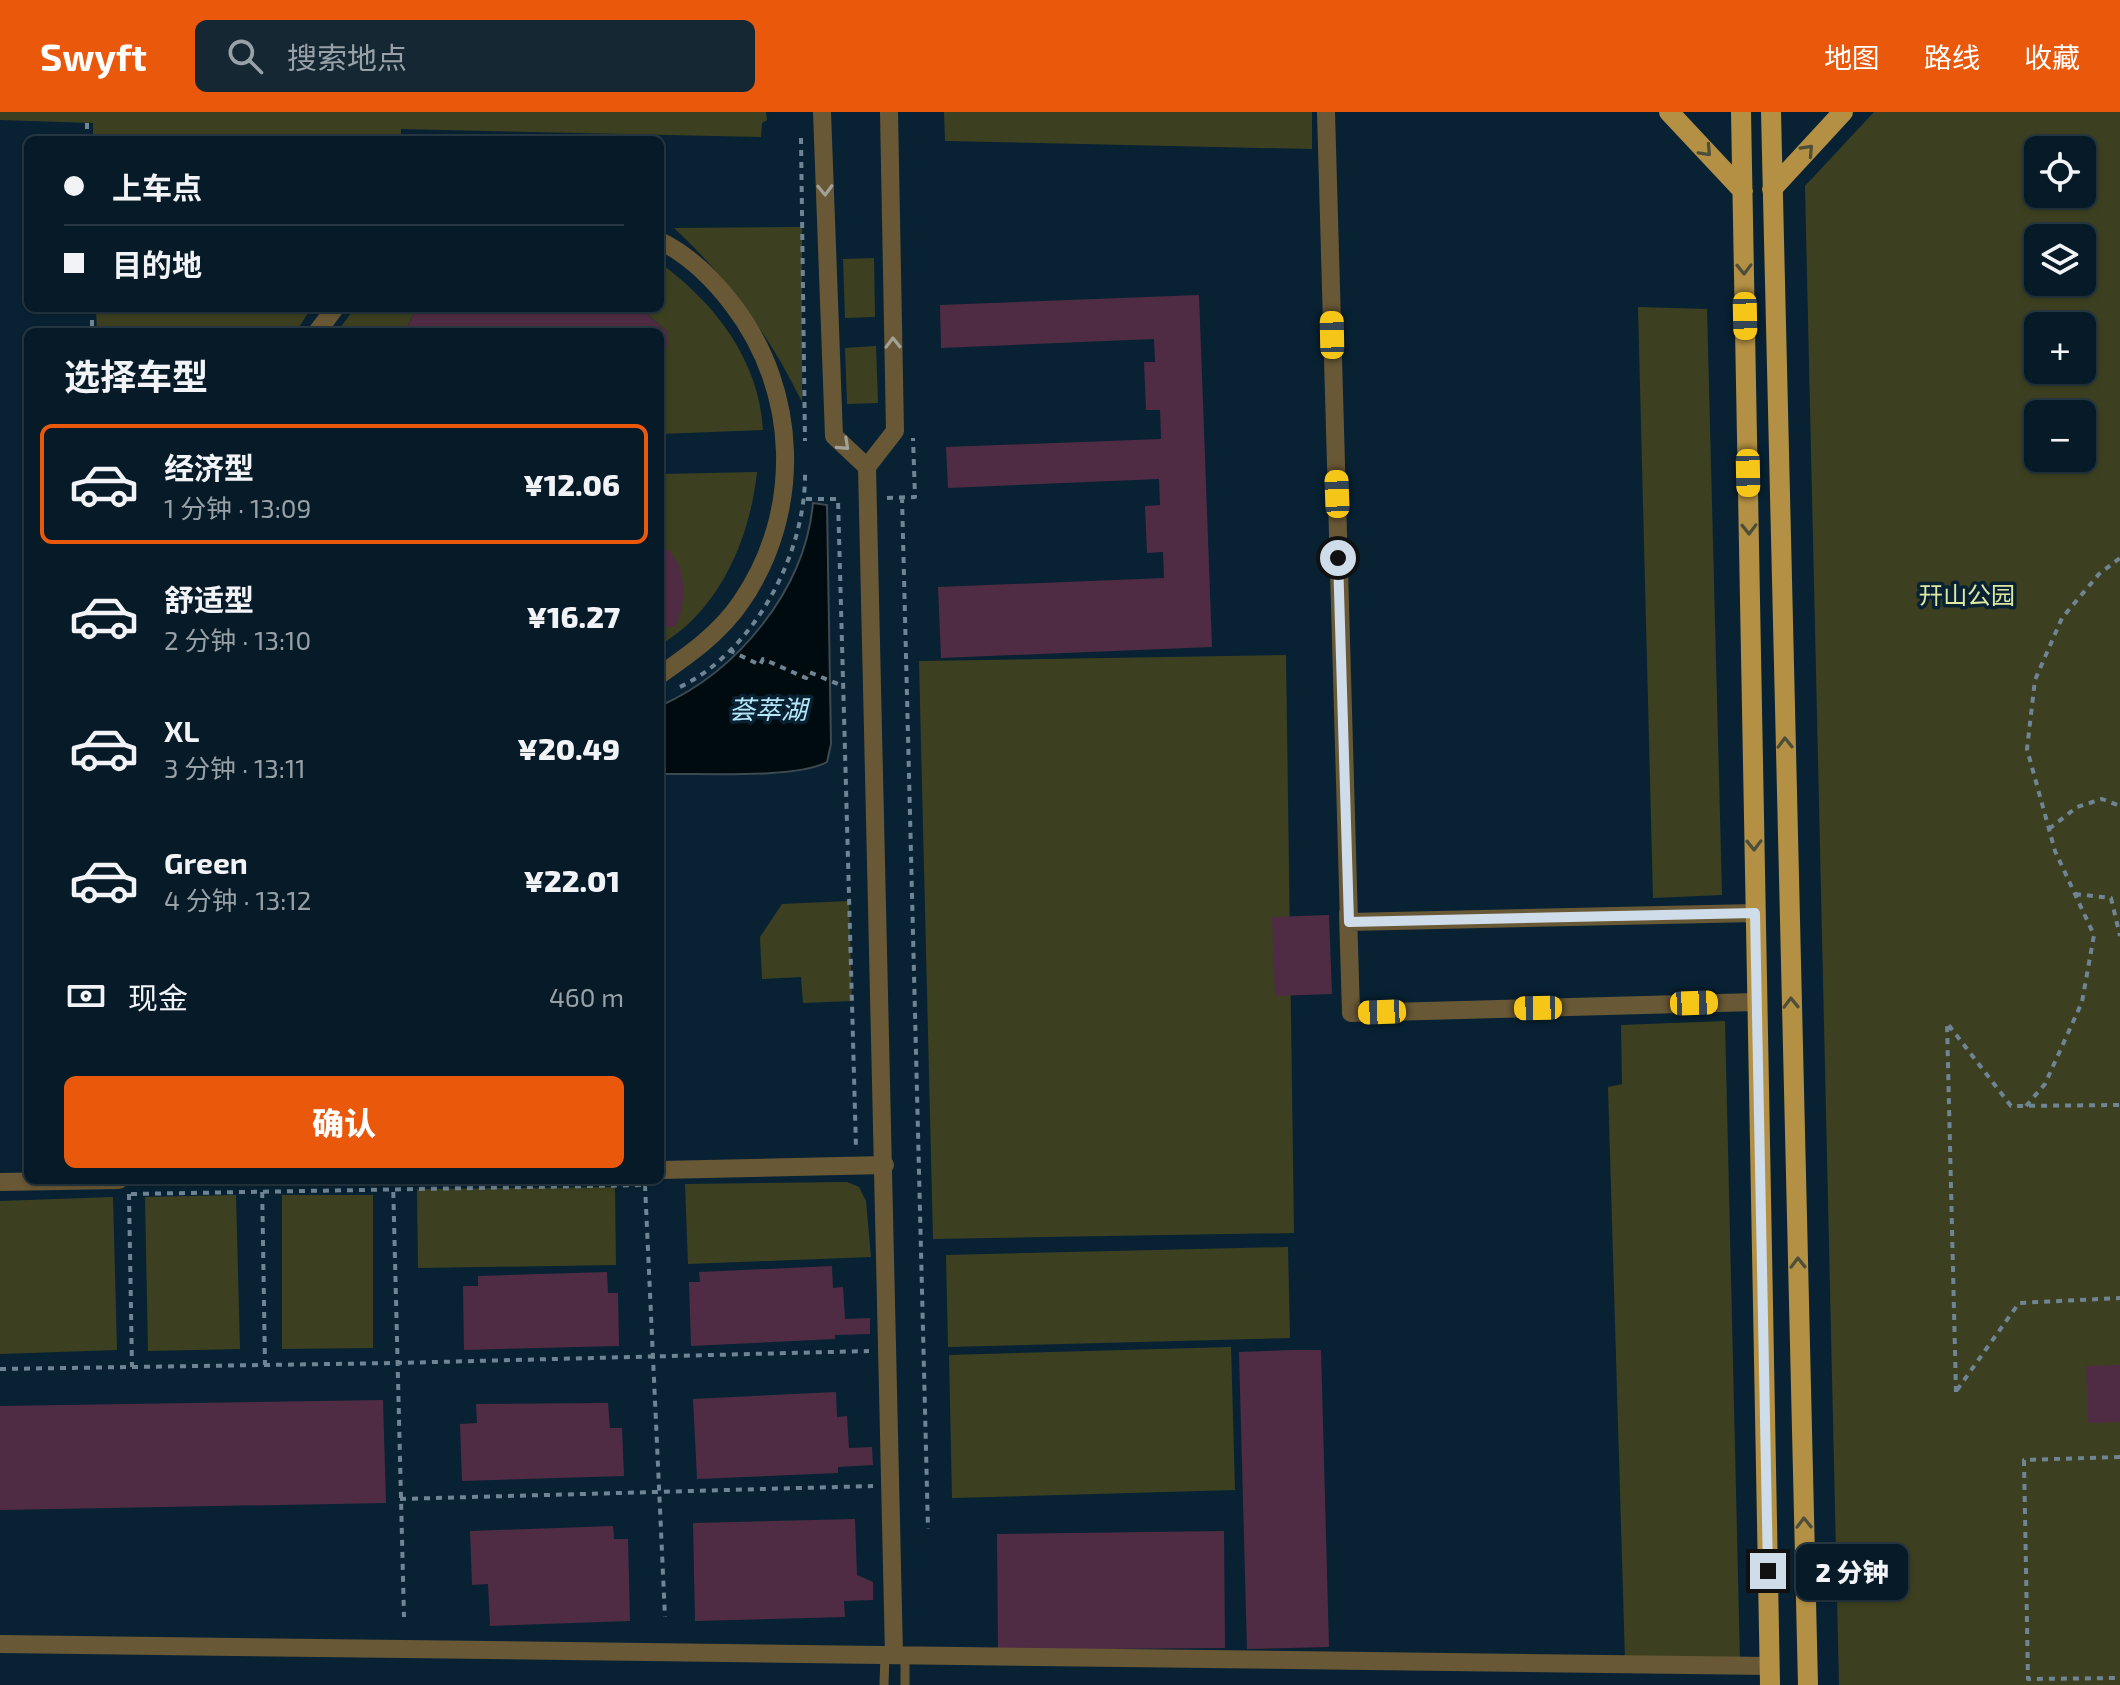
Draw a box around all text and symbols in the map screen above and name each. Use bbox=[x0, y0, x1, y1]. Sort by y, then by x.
search box bbox=[195, 20, 755, 92]
text: Swyft bbox=[40, 33, 147, 79]
icon: search bbox=[223, 34, 267, 78]
text: 搜索地点 bbox=[287, 39, 407, 75]
text: 地图 bbox=[1824, 40, 1880, 74]
text: 路线 bbox=[1924, 40, 1980, 74]
text: 收藏 bbox=[2024, 40, 2080, 74]
map controls bbox=[2024, 136, 2096, 472]
button: locate bbox=[2024, 136, 2096, 208]
one-way arrow bbox=[1697, 142, 1711, 157]
one-way arrow bbox=[1798, 145, 1812, 160]
text: 上车点 bbox=[112, 169, 202, 205]
one-way arrow bbox=[817, 184, 834, 197]
button: layers bbox=[2024, 224, 2096, 296]
text: 目的地 bbox=[112, 246, 202, 282]
one-way arrow bbox=[1735, 263, 1753, 276]
car bbox=[1733, 292, 1757, 340]
car bbox=[1320, 311, 1344, 359]
button: + bbox=[2024, 312, 2096, 384]
one-way arrow bbox=[885, 336, 902, 349]
text: 选择车型 bbox=[64, 354, 208, 397]
button: − bbox=[2024, 400, 2096, 472]
one-way arrow bbox=[835, 436, 849, 451]
icon: car bbox=[68, 448, 140, 520]
text: 经济型 bbox=[164, 449, 254, 485]
car bbox=[1736, 449, 1760, 497]
text: ¥12.06 bbox=[523, 466, 620, 502]
car bbox=[1324, 470, 1350, 518]
text: 1 分钟 · 13:09 bbox=[164, 492, 311, 523]
one-way arrow bbox=[1740, 523, 1757, 536]
route start bbox=[1320, 540, 1356, 576]
icon: car bbox=[68, 580, 140, 652]
park label: 幵山公园 bbox=[1919, 580, 2015, 609]
text: 舒适型 bbox=[164, 581, 254, 617]
text: ¥16.27 bbox=[526, 598, 620, 634]
text: 2 分钟 · 13:10 bbox=[164, 624, 311, 655]
water label: 荟萃湖 bbox=[729, 693, 811, 724]
icon: car bbox=[68, 712, 140, 784]
text: XL bbox=[164, 712, 199, 748]
text: ¥20.49 bbox=[517, 730, 620, 766]
one-way arrow bbox=[1777, 736, 1794, 749]
text: 3 分钟 · 13:11 bbox=[164, 752, 306, 783]
one-way arrow bbox=[1745, 839, 1763, 852]
icon: car bbox=[68, 844, 140, 916]
text: Green bbox=[164, 844, 248, 880]
text: ¥22.01 bbox=[523, 862, 620, 898]
text: 4 分钟 · 13:12 bbox=[164, 884, 311, 915]
icon: cash bbox=[64, 974, 108, 1018]
text: 现金 bbox=[128, 979, 188, 1015]
text: 460 m bbox=[549, 981, 624, 1012]
car bbox=[1670, 990, 1718, 1016]
car bbox=[1514, 996, 1562, 1020]
one-way arrow bbox=[1783, 996, 1800, 1009]
car bbox=[1358, 999, 1406, 1025]
button: 确认 bbox=[64, 1076, 624, 1168]
one-way arrow bbox=[1789, 1256, 1806, 1269]
one-way arrow bbox=[1795, 1516, 1813, 1529]
callout: 2 分钟 bbox=[1796, 1543, 1908, 1599]
route end bbox=[1750, 1553, 1786, 1589]
text: 2 分钟 bbox=[1816, 1556, 1888, 1587]

